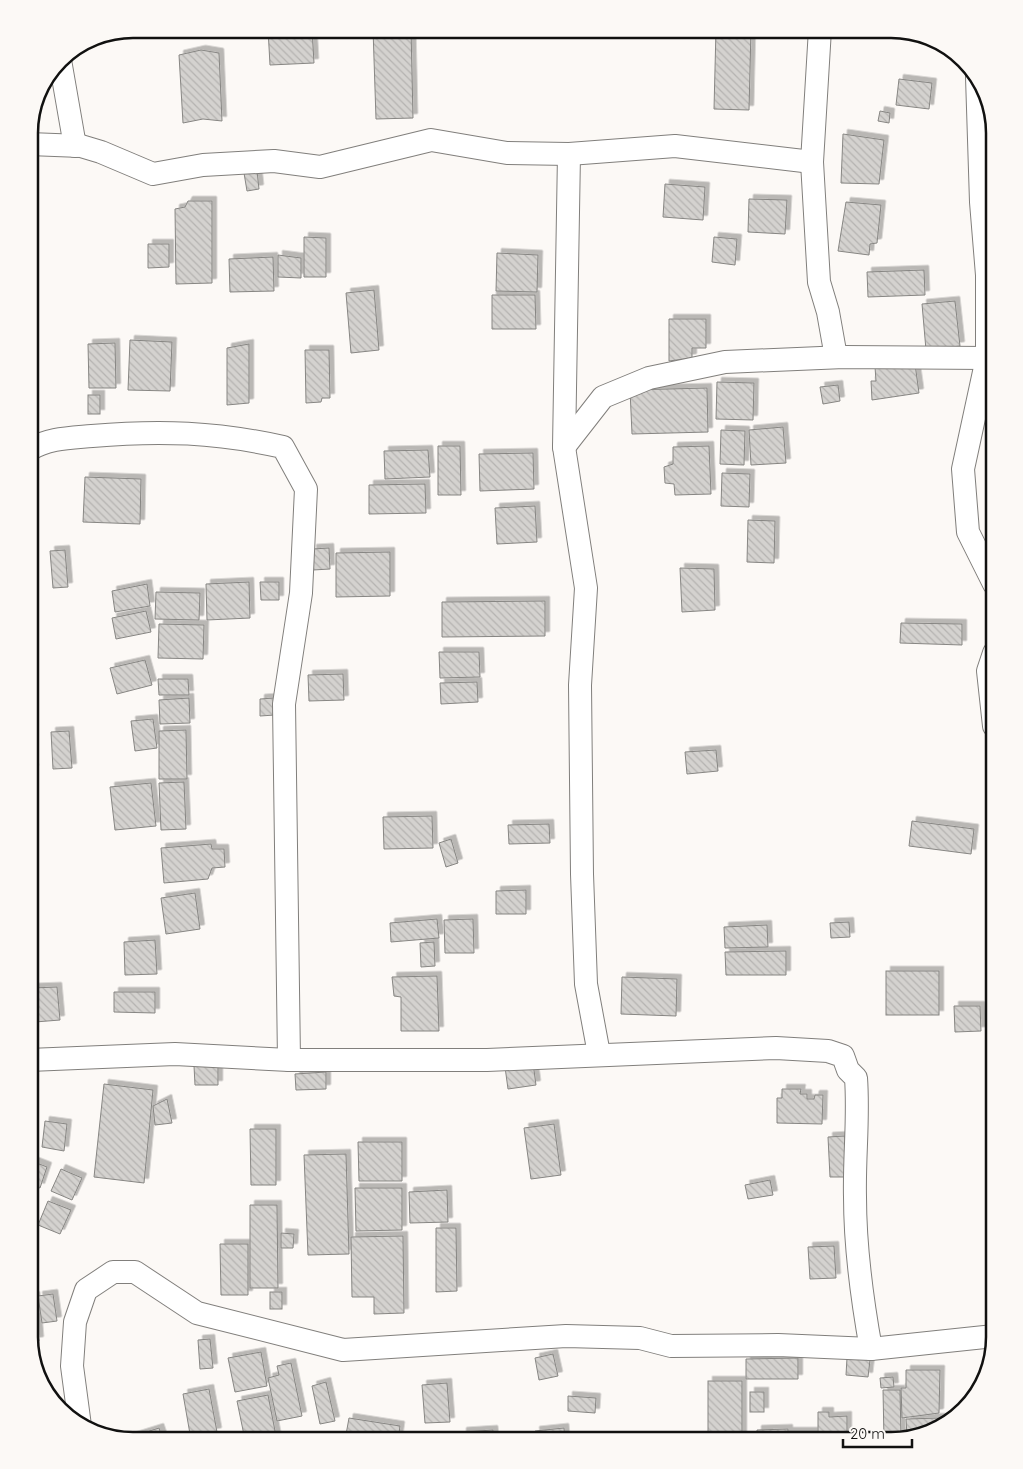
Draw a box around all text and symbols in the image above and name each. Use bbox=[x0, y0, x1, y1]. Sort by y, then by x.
scale bar bbox=[843, 1416, 912, 1448]
text: 20 m bbox=[850, 1424, 885, 1443]

